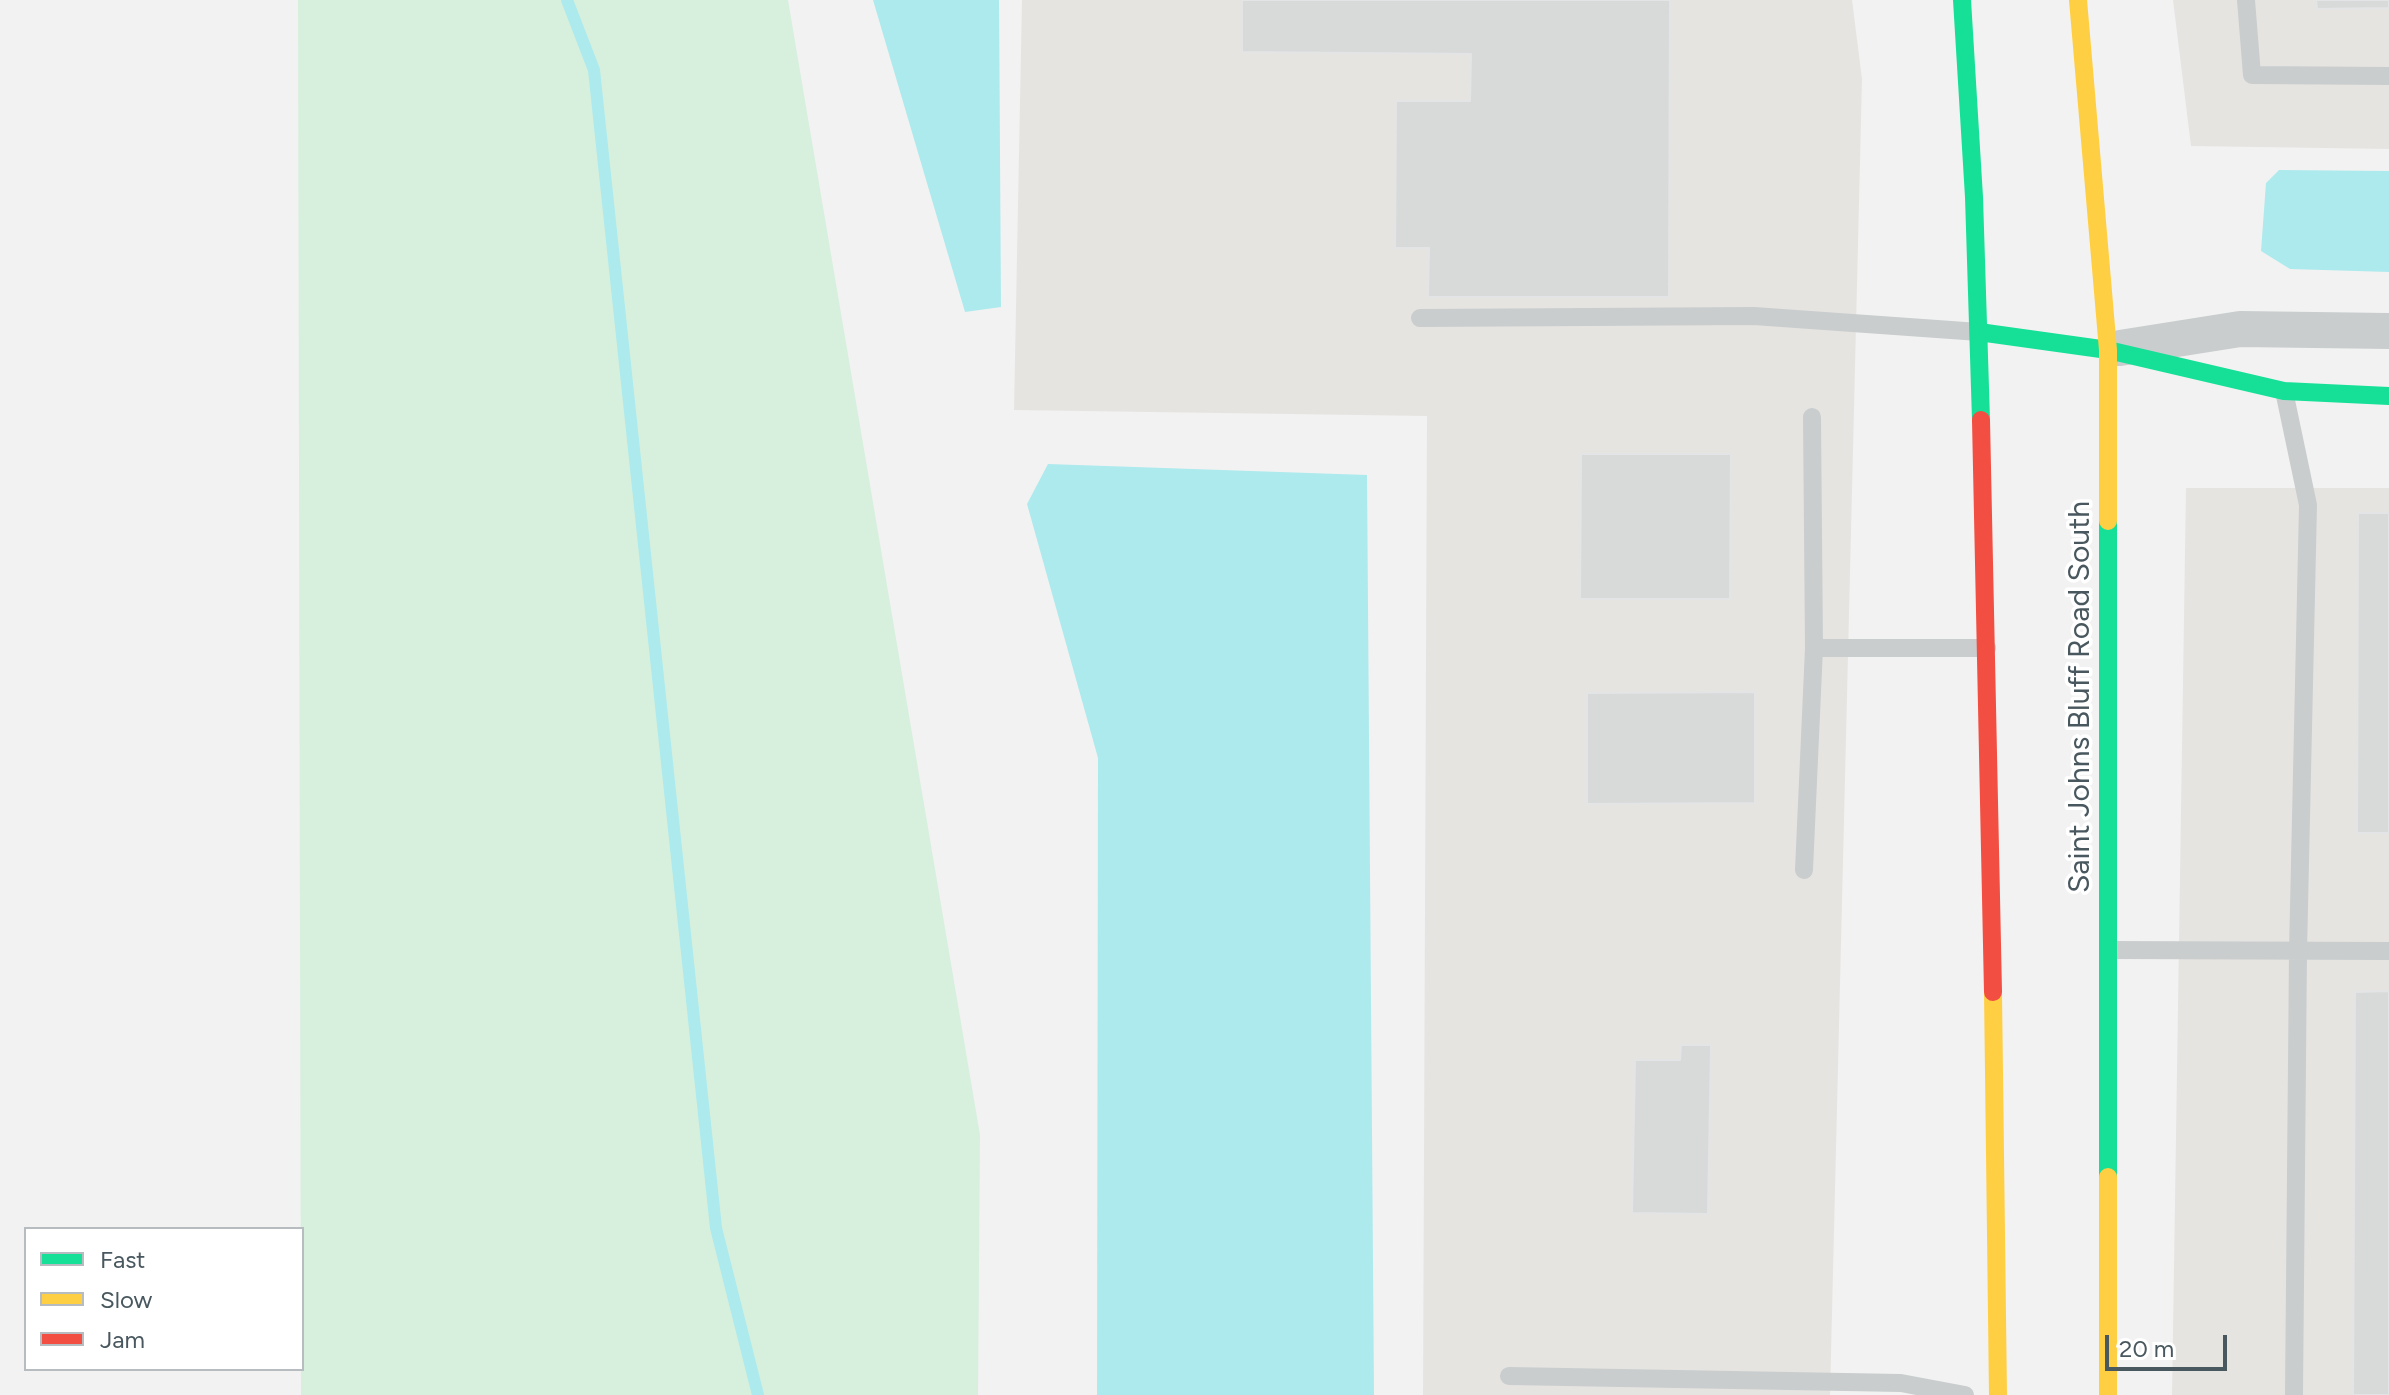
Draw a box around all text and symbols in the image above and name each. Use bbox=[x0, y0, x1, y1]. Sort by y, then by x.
street label: Saint Johns Bluff Road South bbox=[2062, 501, 2098, 893]
legend bbox=[24, 1227, 304, 1371]
text: Fast bbox=[100, 1245, 145, 1274]
text: Slow bbox=[100, 1285, 152, 1314]
scale bar bbox=[2109, 1319, 2231, 1369]
text: Jam bbox=[100, 1325, 145, 1354]
text: 20 m bbox=[2119, 1334, 2174, 1363]

